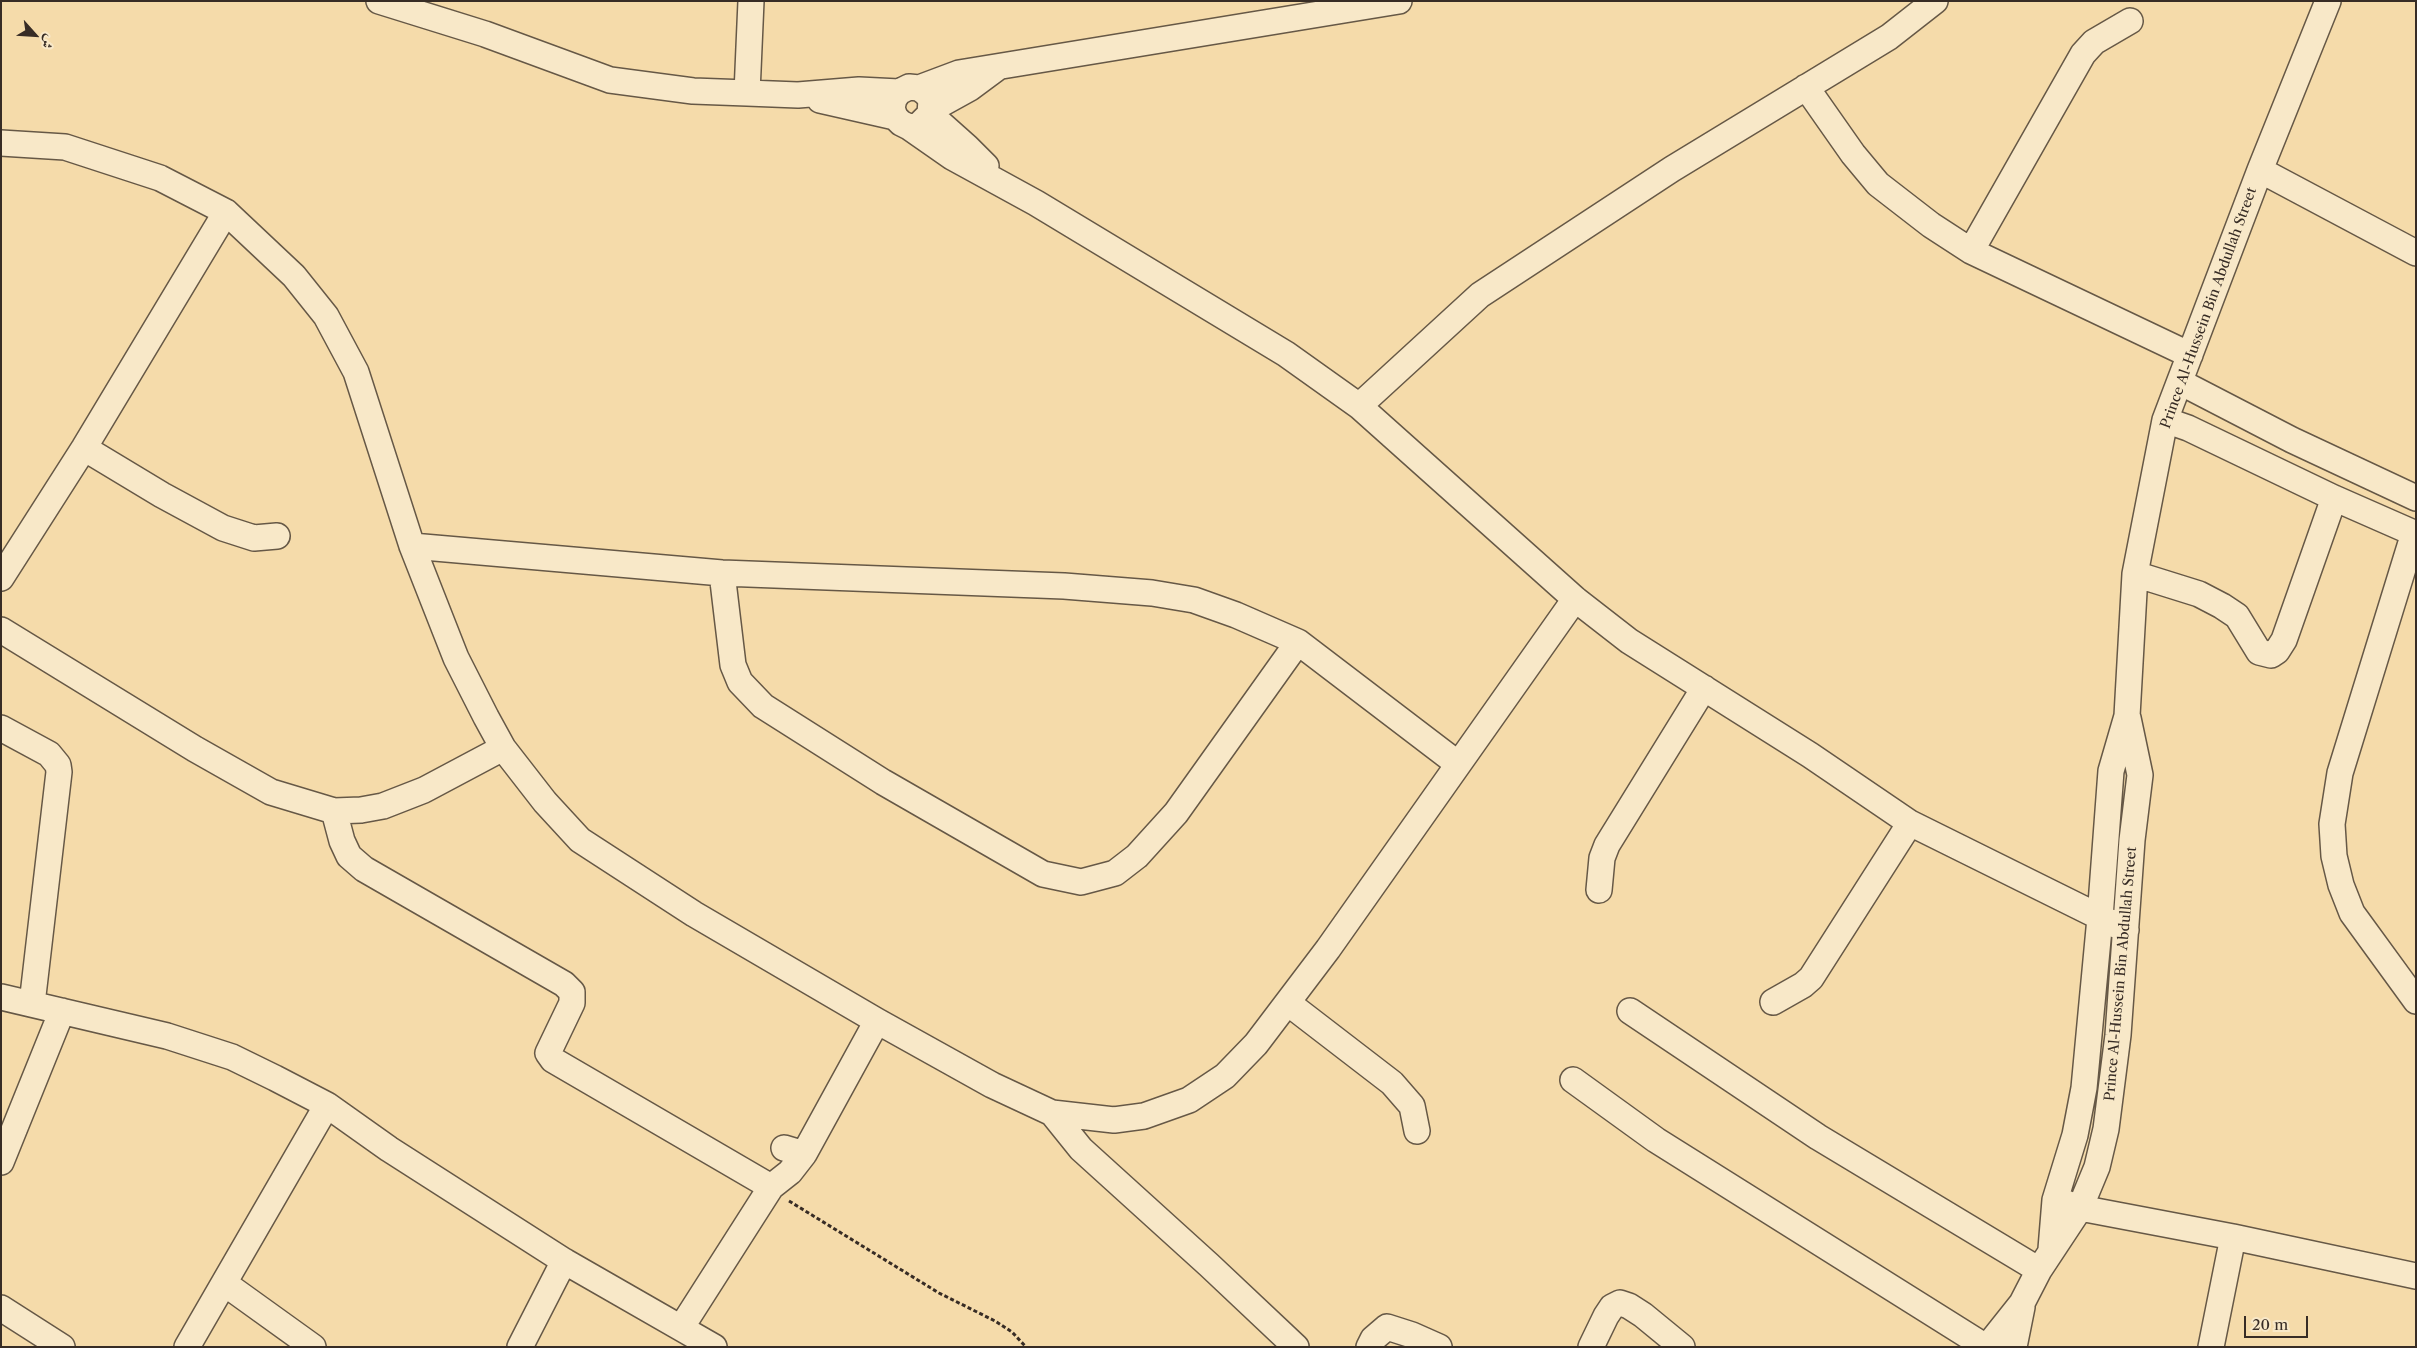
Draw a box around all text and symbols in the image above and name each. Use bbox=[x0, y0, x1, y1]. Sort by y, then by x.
north arrow bbox=[10, 10, 60, 60]
text: ش bbox=[37, 31, 60, 52]
street label: Prince Al-Hussein Bin Abdullah Street bbox=[2157, 185, 2261, 431]
street label: Prince Al-Hussein Bin Abdullah Street bbox=[2102, 846, 2140, 1102]
scale bar bbox=[2247, 1306, 2311, 1338]
text: 20 m bbox=[2252, 1315, 2288, 1334]

